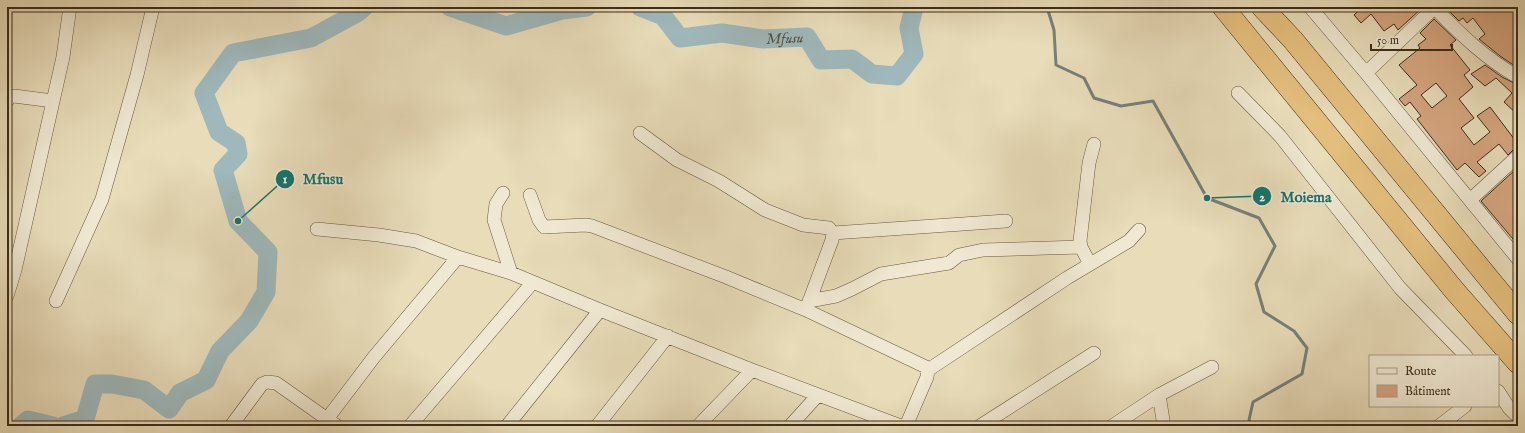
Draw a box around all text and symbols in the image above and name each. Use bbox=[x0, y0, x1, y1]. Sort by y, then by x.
scale bar bbox=[1371, 26, 1452, 52]
water label: Mfusu bbox=[766, 28, 804, 49]
text: 50 m bbox=[1377, 33, 1399, 48]
callout: Mfusu bbox=[275, 165, 351, 192]
text: Mfusu bbox=[303, 170, 343, 189]
text: 1 bbox=[283, 172, 288, 187]
callout: Moiema bbox=[1252, 183, 1339, 210]
text: Moiema bbox=[1281, 188, 1332, 207]
text: 2 bbox=[1259, 190, 1265, 205]
legend bbox=[1369, 355, 1499, 407]
text: Route bbox=[1405, 364, 1437, 379]
text: Bâtiment bbox=[1405, 384, 1451, 399]

